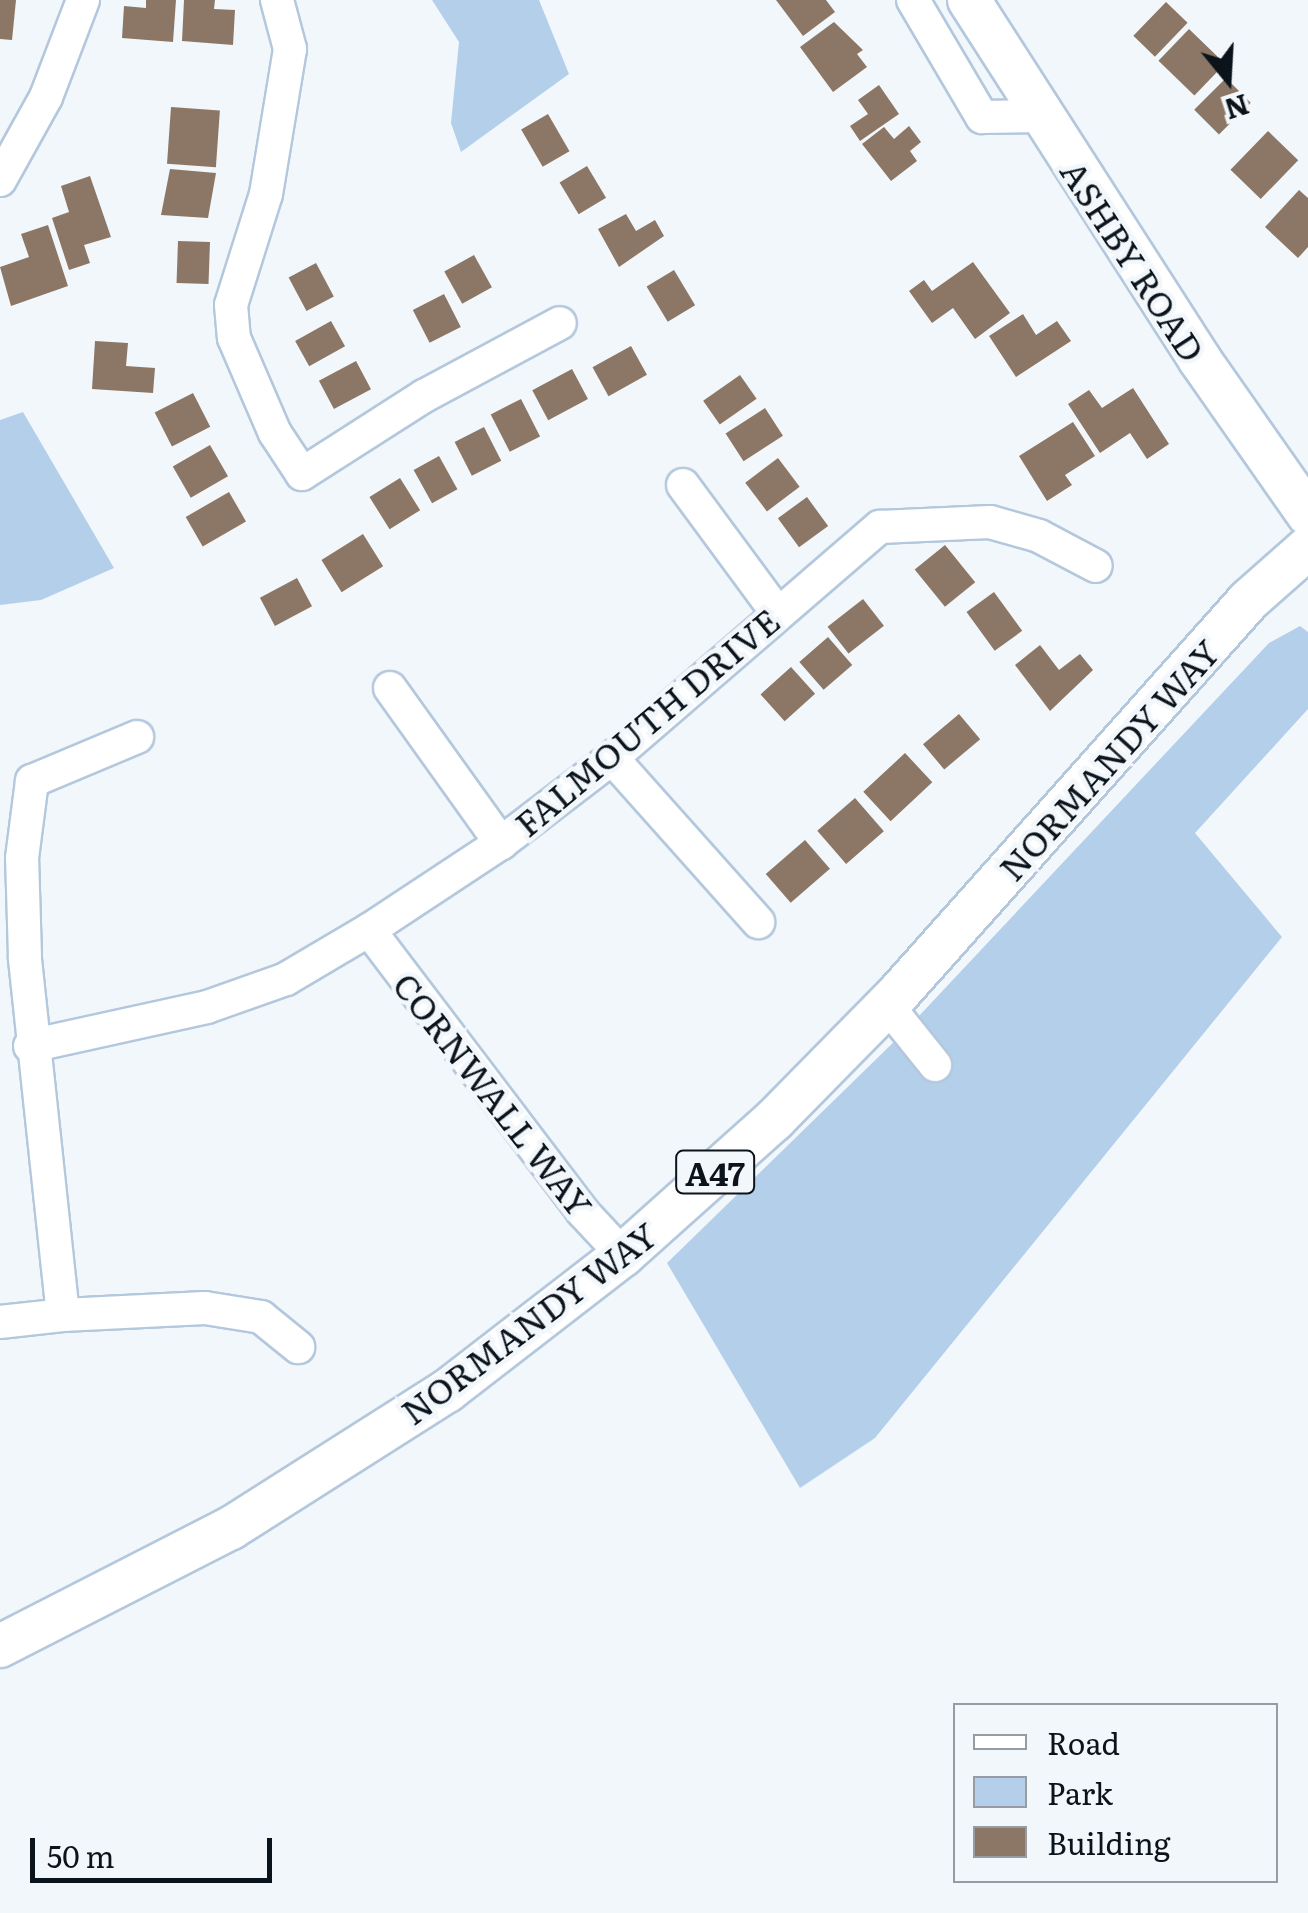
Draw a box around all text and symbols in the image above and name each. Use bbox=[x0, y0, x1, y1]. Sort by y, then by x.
north arrow bbox=[1178, 30, 1278, 130]
text: N bbox=[1220, 85, 1255, 132]
street label: ASHBY ROAD bbox=[1053, 152, 1215, 368]
street label: FALMOUTH DRIVE bbox=[505, 598, 787, 844]
street label: NORMANDY WAY bbox=[989, 630, 1227, 888]
street label: CORNWALL WAY bbox=[386, 964, 602, 1224]
road number: A47 bbox=[675, 1145, 755, 1199]
street label: NORMANDY WAY bbox=[392, 1212, 664, 1432]
legend bbox=[953, 1703, 1278, 1883]
text: Road bbox=[1047, 1720, 1120, 1764]
text: Park bbox=[1047, 1770, 1113, 1814]
scale bar bbox=[35, 1818, 278, 1880]
text: Building bbox=[1047, 1820, 1171, 1864]
text: 50 m bbox=[47, 1833, 115, 1877]

